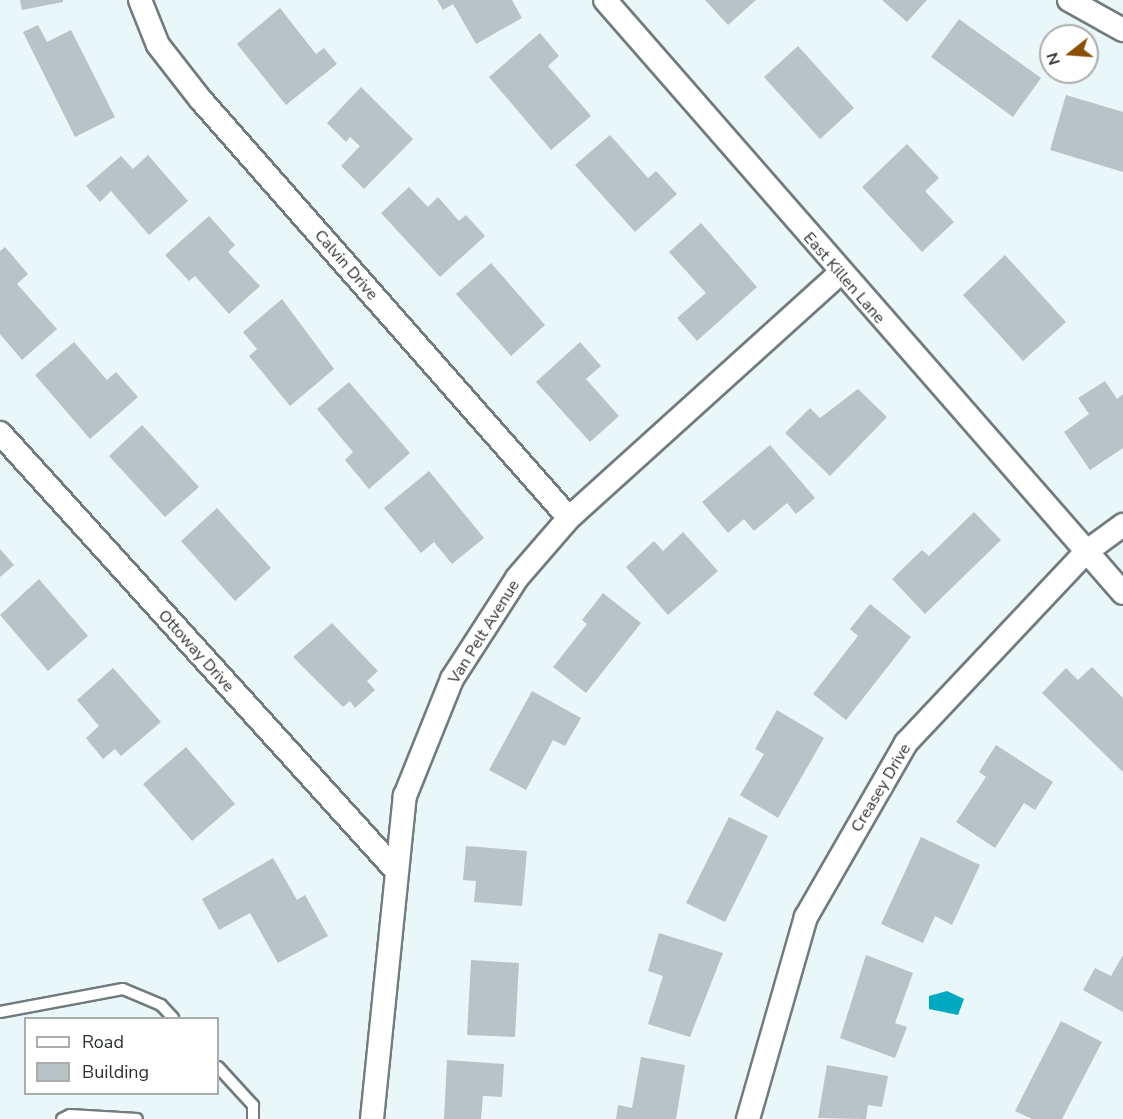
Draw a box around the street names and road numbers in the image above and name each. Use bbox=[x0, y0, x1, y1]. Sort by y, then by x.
street label: Calvin Drive bbox=[310, 226, 382, 304]
street label: East Killen Lane bbox=[799, 228, 889, 328]
street label: Van Pelt Avenue bbox=[444, 577, 524, 687]
street label: Ottoway Drive bbox=[154, 606, 238, 696]
street label: Creasey Drive bbox=[847, 740, 915, 836]

